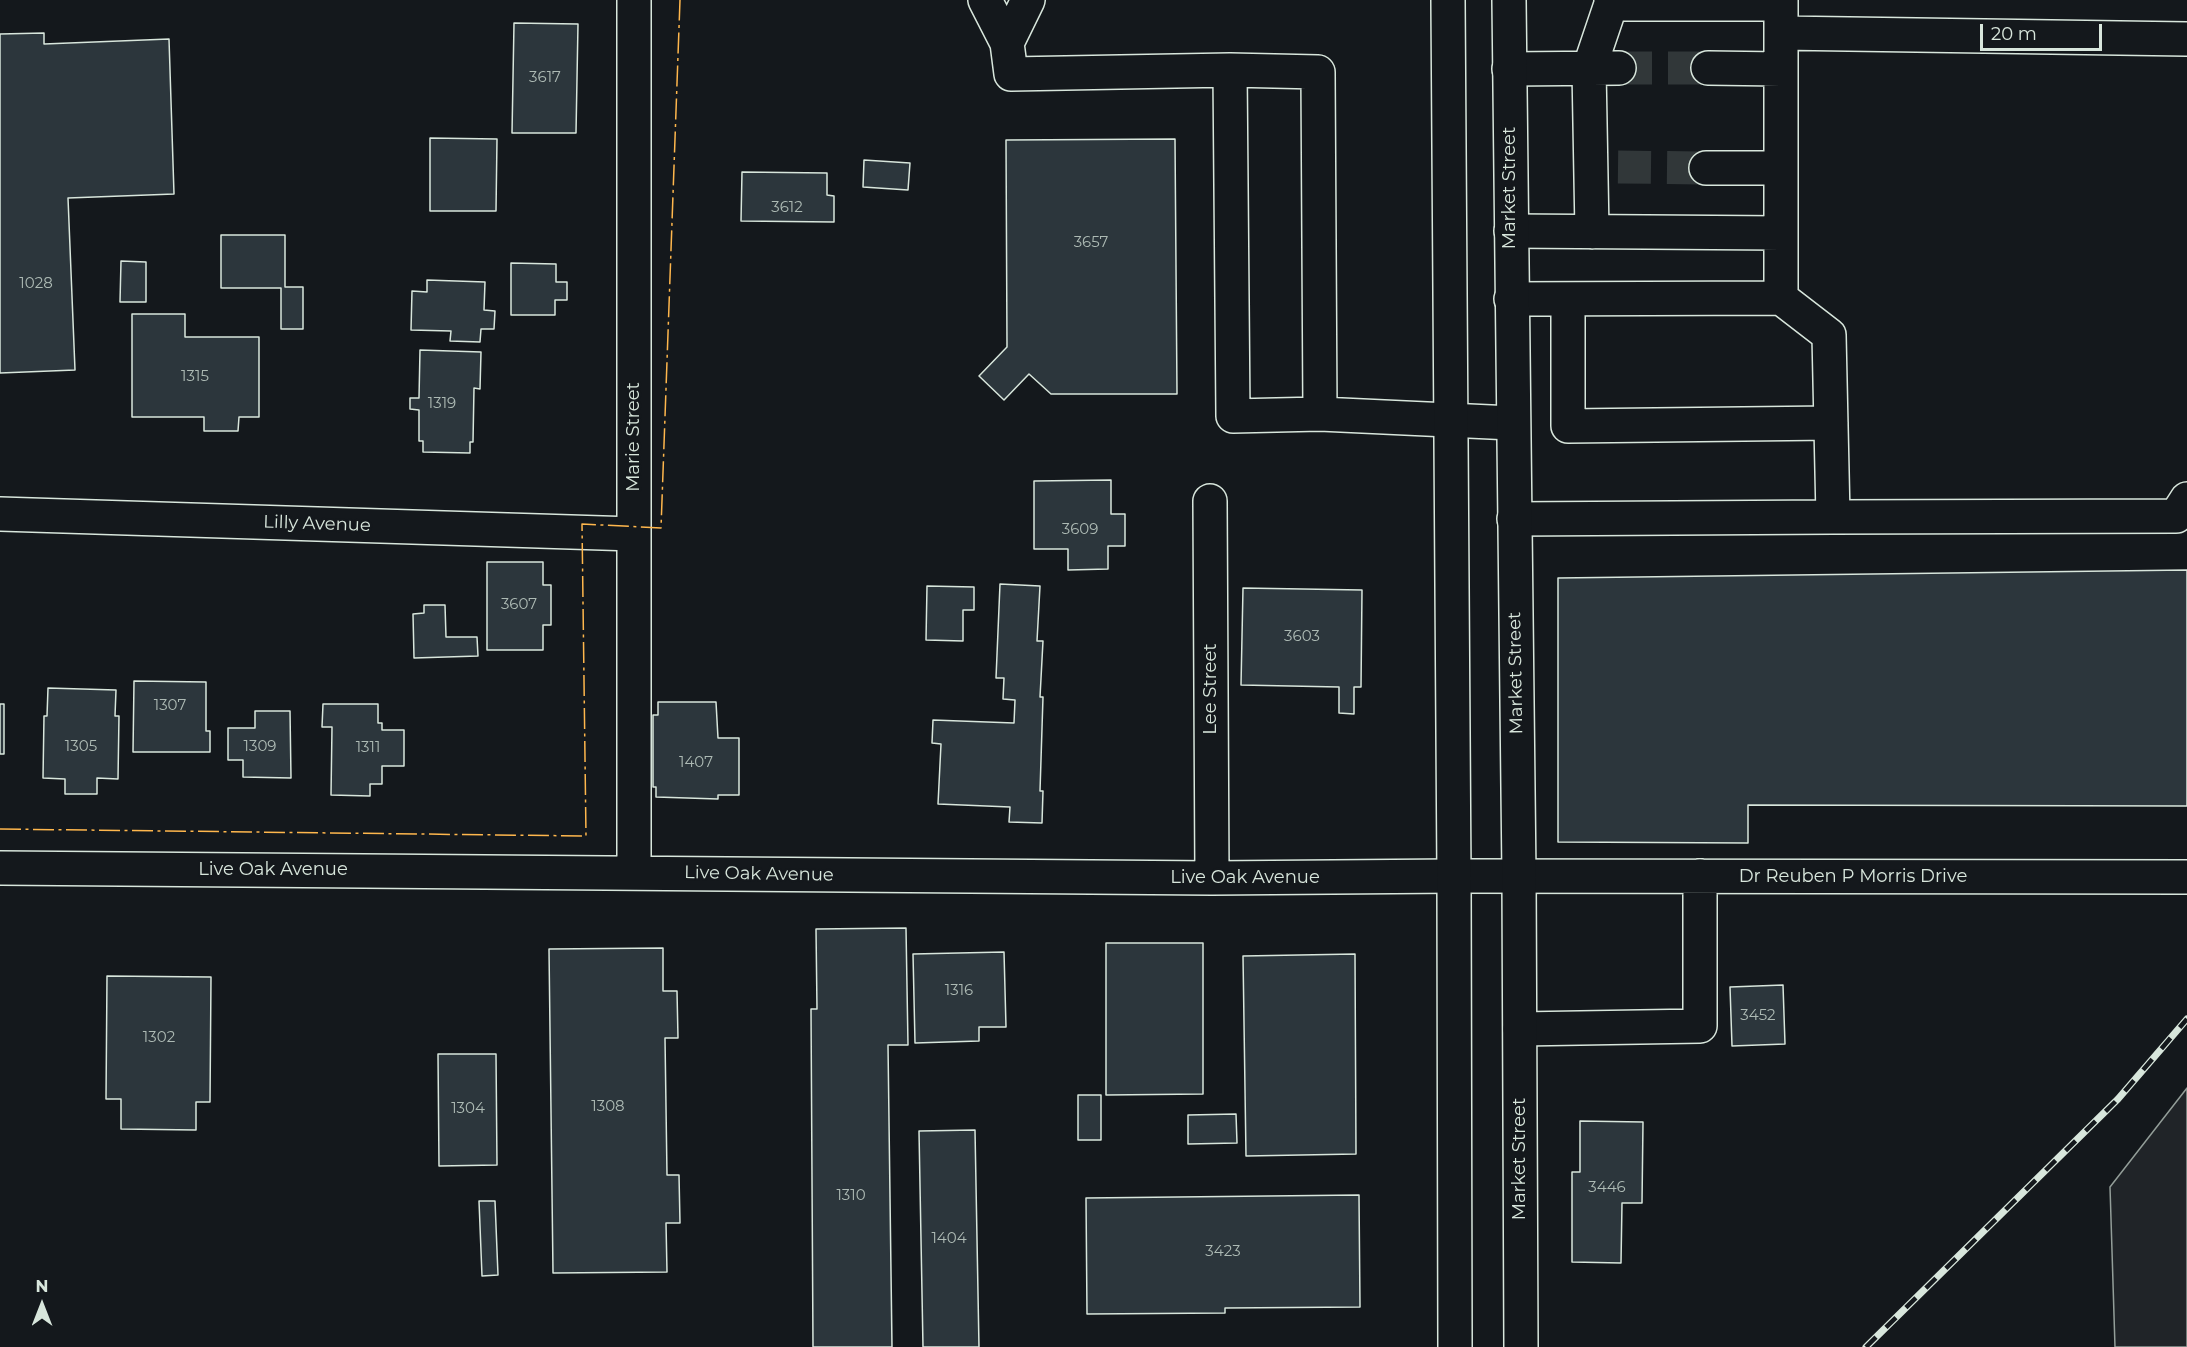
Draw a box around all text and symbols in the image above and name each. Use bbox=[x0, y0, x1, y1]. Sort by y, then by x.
scale bar bbox=[1983, 12, 2104, 50]
text: 20 m bbox=[1991, 23, 2037, 45]
house number: 3617 bbox=[529, 69, 561, 87]
street label: Market Street bbox=[1499, 127, 1521, 249]
house number: 3612 bbox=[771, 199, 803, 217]
house number: 3657 bbox=[1074, 234, 1108, 252]
house number: 1028 bbox=[19, 275, 53, 293]
house number: 1315 bbox=[181, 368, 209, 386]
street label: Marie Street bbox=[623, 382, 645, 492]
house number: 1319 bbox=[428, 395, 456, 413]
street label: Lilly Avenue bbox=[263, 511, 371, 537]
house number: 3609 bbox=[1062, 521, 1098, 539]
house number: 3607 bbox=[501, 596, 537, 614]
street label: Market Street bbox=[1504, 612, 1528, 734]
house number: 3603 bbox=[1284, 628, 1320, 646]
street label: Lee Street bbox=[1200, 643, 1222, 735]
house number: 1307 bbox=[154, 697, 186, 715]
house number: 1305 bbox=[65, 738, 97, 756]
house number: 1309 bbox=[244, 738, 276, 756]
house number: 1311 bbox=[356, 739, 380, 757]
house number: 1407 bbox=[679, 754, 713, 772]
street label: Live Oak Avenue bbox=[198, 859, 348, 881]
street label: Live Oak Avenue bbox=[684, 862, 834, 886]
street label: Dr Reuben P Morris Drive bbox=[1739, 866, 1967, 888]
street label: Live Oak Avenue bbox=[1170, 867, 1320, 889]
house number: 1316 bbox=[945, 982, 973, 1000]
house number: 3452 bbox=[1740, 1007, 1776, 1025]
house number: 1302 bbox=[143, 1029, 175, 1047]
house number: 1308 bbox=[591, 1098, 625, 1116]
street label: Market Street bbox=[1509, 1098, 1531, 1220]
house number: 1304 bbox=[451, 1100, 485, 1118]
house number: 3446 bbox=[1588, 1179, 1626, 1197]
house number: 1310 bbox=[836, 1187, 866, 1205]
house number: 1404 bbox=[931, 1230, 967, 1248]
house number: 3423 bbox=[1205, 1243, 1241, 1261]
north arrow bbox=[12, 1275, 72, 1335]
text: N bbox=[36, 1277, 48, 1296]

